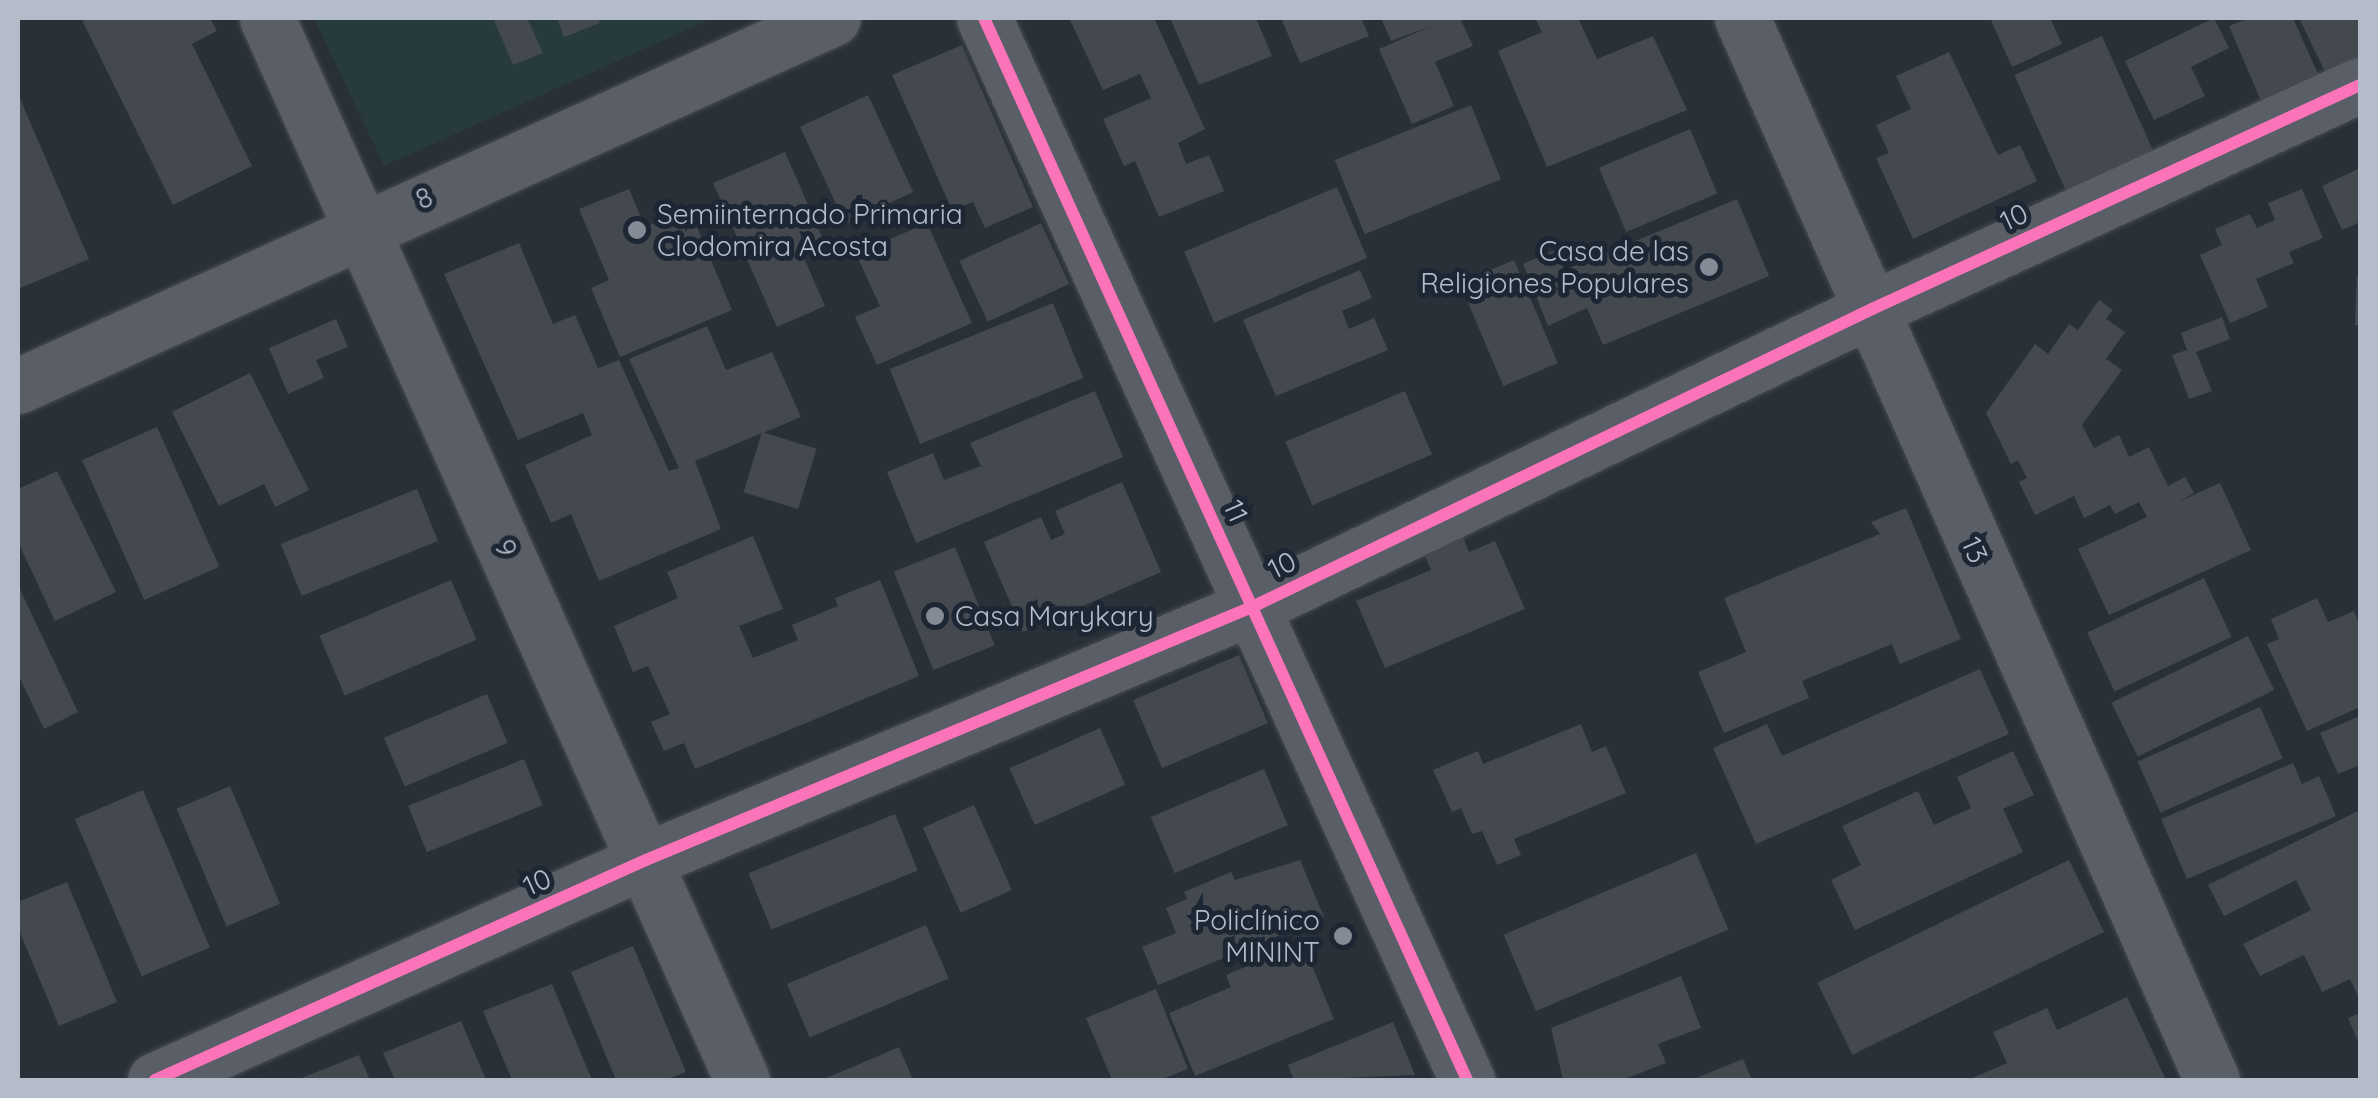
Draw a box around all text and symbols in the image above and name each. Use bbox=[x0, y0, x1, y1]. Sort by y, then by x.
street label: 8 bbox=[410, 180, 438, 216]
street label: 10 bbox=[1995, 196, 2033, 238]
place label: Semiinternado Primaria Clodomira Acosta bbox=[657, 197, 963, 263]
marker: Semiinternado Primaria Clodomira Acosta bbox=[626, 219, 648, 241]
place label: Casa de las Religiones Populares bbox=[1420, 234, 1689, 300]
marker: Casa de las Religiones Populares bbox=[1698, 256, 1720, 278]
street label: 11 bbox=[1216, 495, 1256, 527]
street label: 13 bbox=[1955, 532, 1995, 568]
street label: 9 bbox=[487, 534, 525, 562]
street label: 10 bbox=[1262, 544, 1302, 586]
place label: Casa Marykary bbox=[955, 599, 1154, 633]
marker: Casa Marykary bbox=[924, 605, 946, 627]
street label: 10 bbox=[518, 861, 556, 903]
place label: Policlínico MININT bbox=[1194, 903, 1320, 969]
marker: Policlínico MININT bbox=[1330, 923, 1356, 949]

